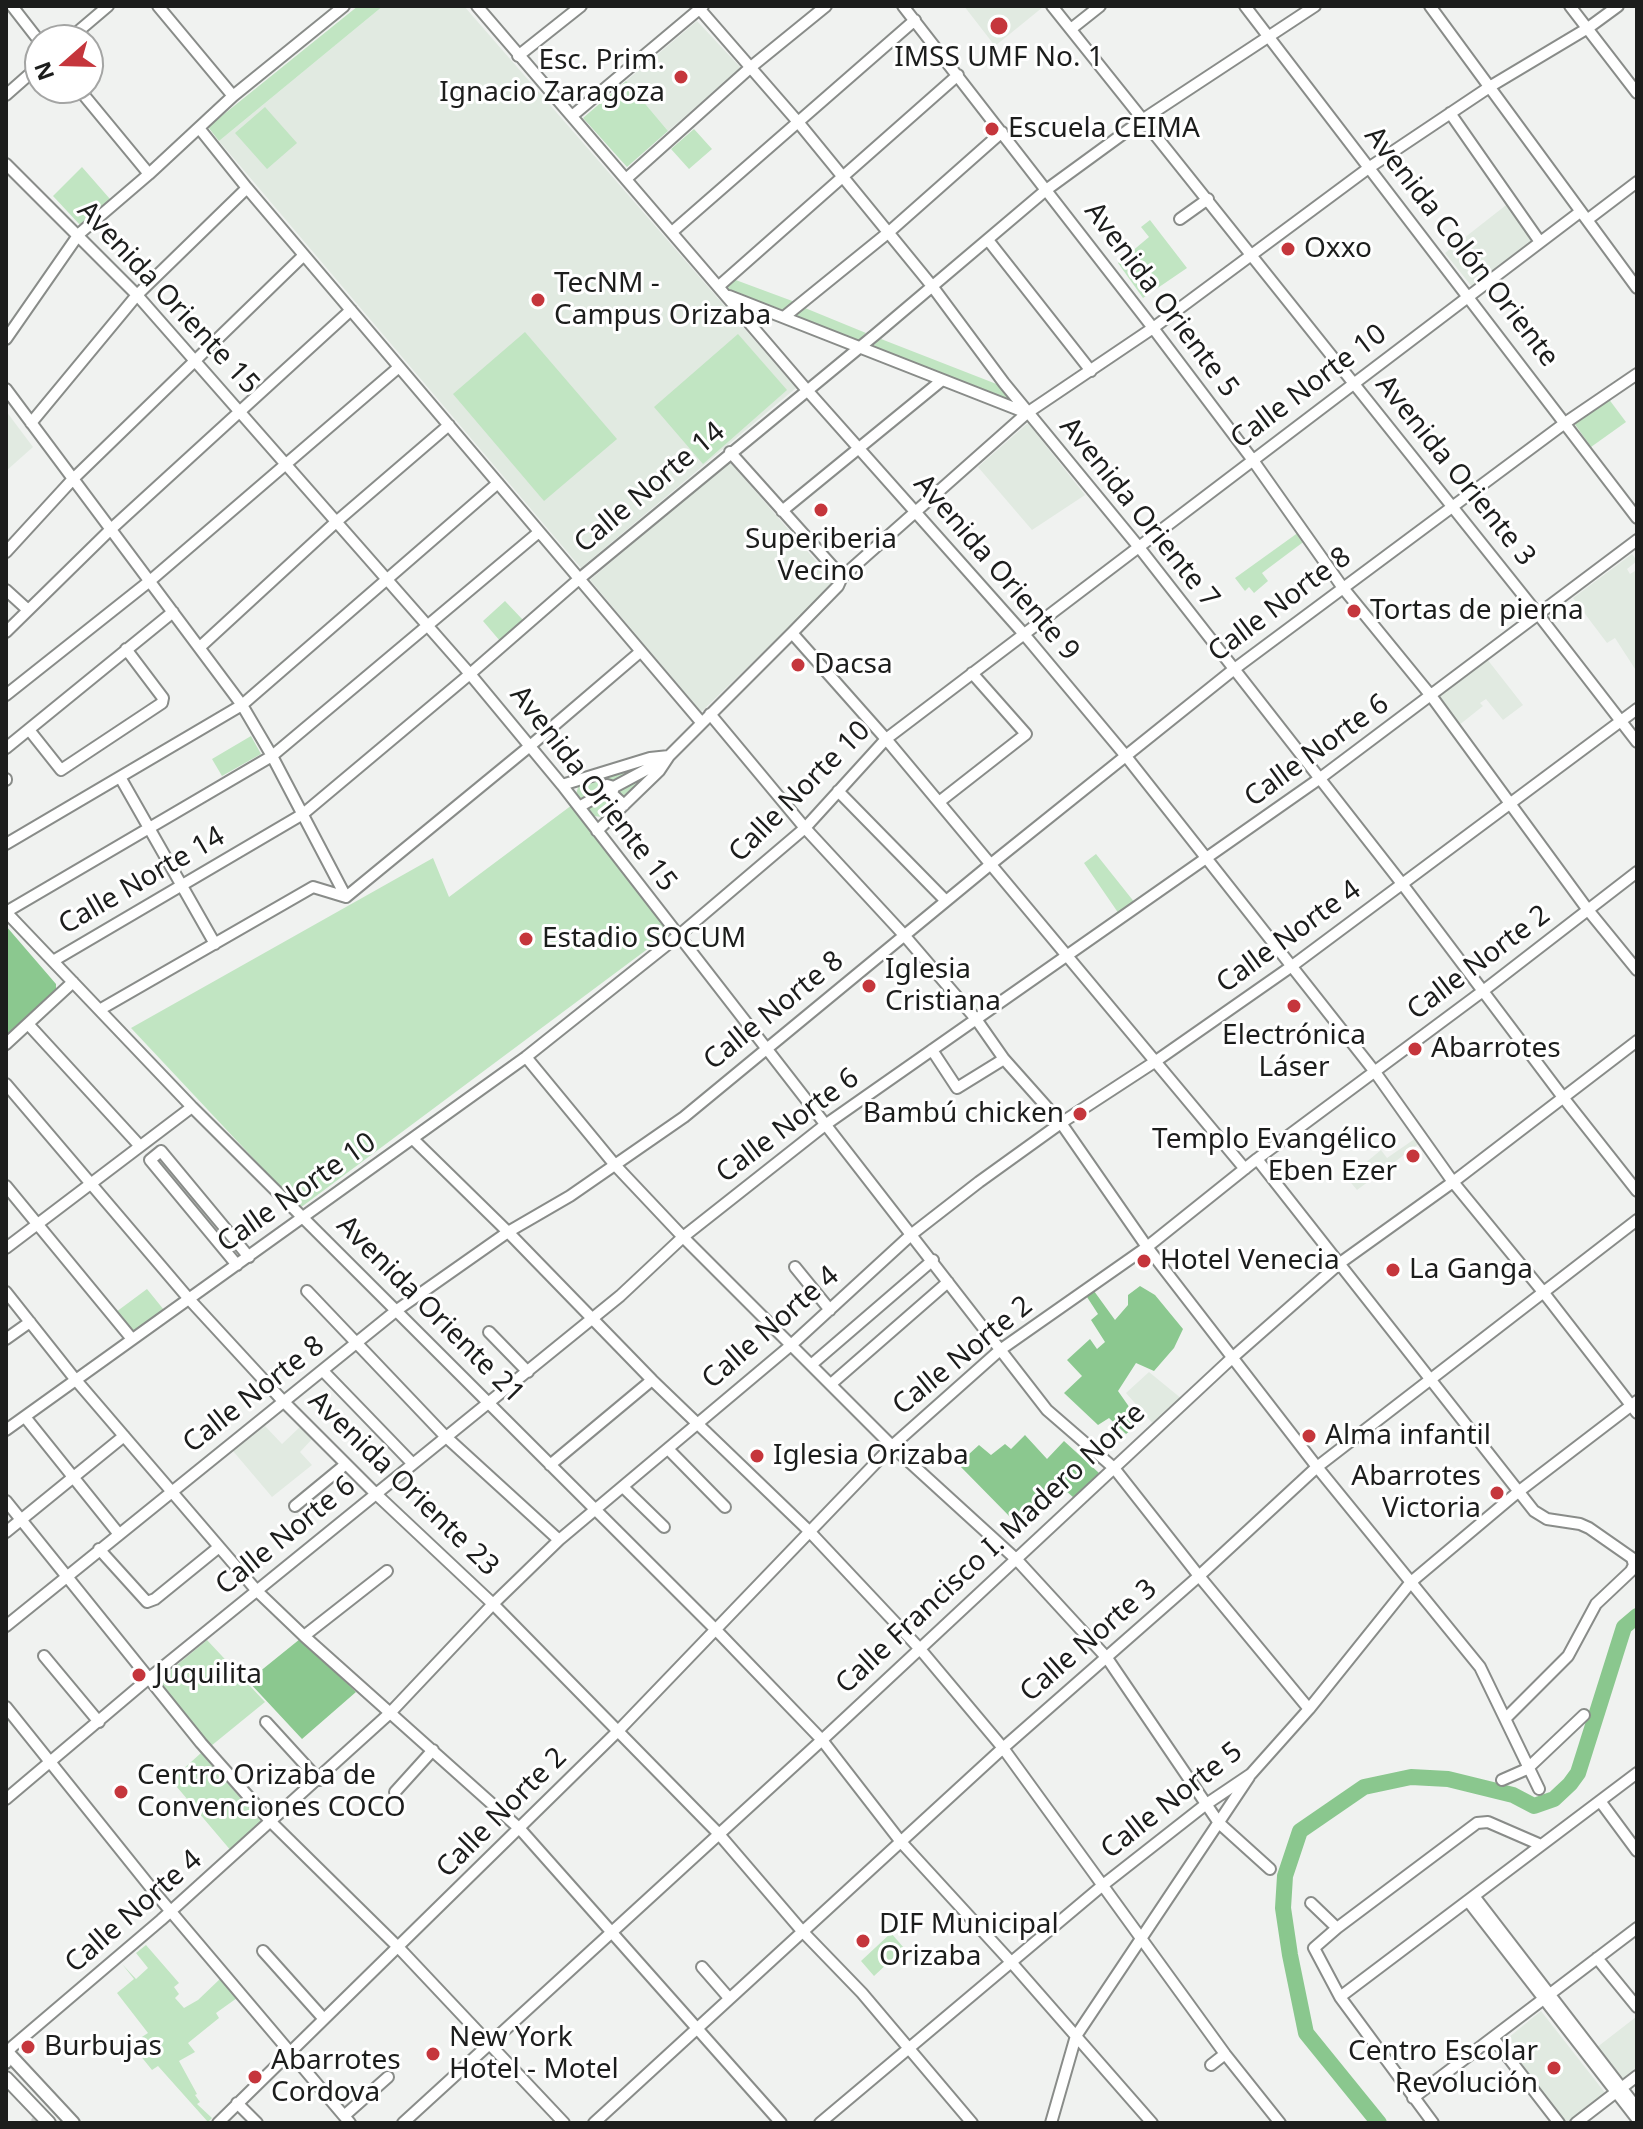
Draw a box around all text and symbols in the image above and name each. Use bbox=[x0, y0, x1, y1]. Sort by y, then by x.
marker: IMSS UMF No. 1 bbox=[988, 15, 1010, 37]
north arrow bbox=[24, 24, 104, 104]
place label: IMSS UMF No. 1 bbox=[894, 41, 1104, 75]
place label: Esc. Prim. Ignacio Zaragoza bbox=[439, 44, 665, 110]
text: N bbox=[26, 58, 60, 85]
marker: Esc. Prim. Ignacio Zaragoza bbox=[672, 68, 690, 86]
place label: Escuela CEIMA bbox=[1008, 112, 1200, 146]
marker: Escuela CEIMA bbox=[983, 120, 1001, 138]
street label: Avenida Colón Oriente bbox=[1357, 120, 1565, 374]
street label: Avenida Oriente 15 bbox=[70, 195, 266, 401]
street label: Avenida Oriente 5 bbox=[1077, 196, 1245, 404]
place label: Oxxo bbox=[1304, 232, 1372, 266]
marker: Oxxo bbox=[1279, 240, 1297, 258]
place label: TecNM - Campus Orizaba bbox=[554, 267, 771, 333]
marker: TecNM - Campus Orizaba bbox=[529, 291, 547, 309]
street label: Calle Norte 10 bbox=[1225, 318, 1393, 456]
street label: Avenida Oriente 3 bbox=[1368, 369, 1542, 573]
street label: Avenida Oriente 7 bbox=[1052, 411, 1226, 615]
street label: Calle Norte 14 bbox=[568, 415, 732, 561]
street label: Avenida Oriente 9 bbox=[906, 468, 1086, 668]
marker: Superiberia Vecino bbox=[812, 501, 830, 519]
place label: Superiberia Vecino bbox=[745, 523, 897, 589]
street label: Calle Norte 8 bbox=[1202, 540, 1358, 670]
place label: Tortas de pierna bbox=[1370, 594, 1584, 628]
marker: Tortas de pierna bbox=[1345, 602, 1363, 620]
place label: Dacsa bbox=[814, 648, 893, 682]
marker: Dacsa bbox=[789, 656, 807, 674]
street label: Avenida Oriente 15 bbox=[502, 680, 684, 898]
street label: Calle Norte 6 bbox=[1238, 687, 1396, 815]
street label: Calle Norte 10 bbox=[722, 714, 878, 870]
street label: Calle Norte 14 bbox=[53, 820, 231, 942]
street label: Calle Norte 4 bbox=[1210, 873, 1368, 1001]
street label: Calle Norte 2 bbox=[1401, 898, 1557, 1028]
place label: Estadio SOCUM bbox=[542, 922, 746, 956]
marker: Estadio SOCUM bbox=[517, 930, 535, 948]
street label: Calle Norte 8 bbox=[697, 944, 851, 1078]
place label: Iglesia Cristiana bbox=[885, 953, 1001, 1019]
marker: Iglesia Cristiana bbox=[860, 977, 878, 995]
marker: Electrónica Láser bbox=[1285, 997, 1303, 1015]
place label: Electrónica Láser bbox=[1222, 1019, 1366, 1085]
place label: Abarrotes bbox=[1431, 1032, 1561, 1066]
marker: Abarrotes bbox=[1406, 1040, 1424, 1058]
street label: Calle Norte 6 bbox=[710, 1061, 866, 1191]
place label: Bambú chicken bbox=[863, 1097, 1064, 1131]
marker: Bambú chicken bbox=[1071, 1105, 1089, 1123]
place label: Templo Evangélico Eben Ezer bbox=[1152, 1123, 1397, 1189]
street label: Calle Norte 10 bbox=[211, 1126, 383, 1260]
marker: Templo Evangélico Eben Ezer bbox=[1404, 1147, 1422, 1165]
street label: Avenida Oriente 21 bbox=[329, 1209, 531, 1411]
place label: Hotel Venecia bbox=[1160, 1244, 1340, 1278]
marker: Hotel Venecia bbox=[1135, 1252, 1153, 1270]
place label: La Ganga bbox=[1409, 1253, 1533, 1287]
street label: Calle Norte 4 bbox=[696, 1260, 846, 1396]
marker: La Ganga bbox=[1384, 1261, 1402, 1279]
street label: Calle Norte 2 bbox=[886, 1289, 1040, 1423]
street label: Calle Norte 8 bbox=[177, 1329, 331, 1461]
street label: Avenida Oriente 23 bbox=[301, 1385, 505, 1583]
street label: Calle Francisco I. Madero Norte bbox=[829, 1397, 1153, 1701]
place label: Alma infantil bbox=[1325, 1419, 1491, 1453]
marker: Alma infantil bbox=[1300, 1427, 1318, 1445]
place label: Iglesia Orizaba bbox=[773, 1439, 969, 1473]
marker: Iglesia Orizaba bbox=[748, 1447, 766, 1465]
place label: Abarrotes Victoria bbox=[1351, 1460, 1481, 1526]
street label: Calle Norte 6 bbox=[209, 1469, 363, 1603]
marker: Abarrotes Victoria bbox=[1488, 1484, 1506, 1502]
street label: Calle Norte 3 bbox=[1014, 1573, 1164, 1709]
place label: Juquilita bbox=[155, 1658, 262, 1692]
marker: Juquilita bbox=[130, 1666, 148, 1684]
street label: Calle Norte 5 bbox=[1095, 1735, 1249, 1867]
street label: Calle Norte 2 bbox=[430, 1741, 574, 1885]
place label: Centro Orizaba de Convenciones COCO bbox=[137, 1759, 406, 1825]
marker: Centro Orizaba de Convenciones COCO bbox=[112, 1783, 130, 1801]
street label: Calle Norte 4 bbox=[59, 1844, 209, 1980]
place label: DIF Municipal Orizaba bbox=[879, 1908, 1059, 1974]
marker: DIF Municipal Orizaba bbox=[854, 1932, 872, 1950]
place label: New York Hotel - Motel bbox=[449, 2021, 619, 2087]
place label: Burbujas bbox=[44, 2030, 162, 2064]
place label: Centro Escolar Revolución bbox=[1348, 2035, 1538, 2101]
marker: Burbujas bbox=[19, 2038, 37, 2056]
place label: Abarrotes Cordova bbox=[271, 2044, 401, 2110]
marker: New York Hotel - Motel bbox=[424, 2045, 442, 2063]
marker: Centro Escolar Revolución bbox=[1545, 2059, 1563, 2077]
marker: Abarrotes Cordova bbox=[246, 2068, 264, 2086]

